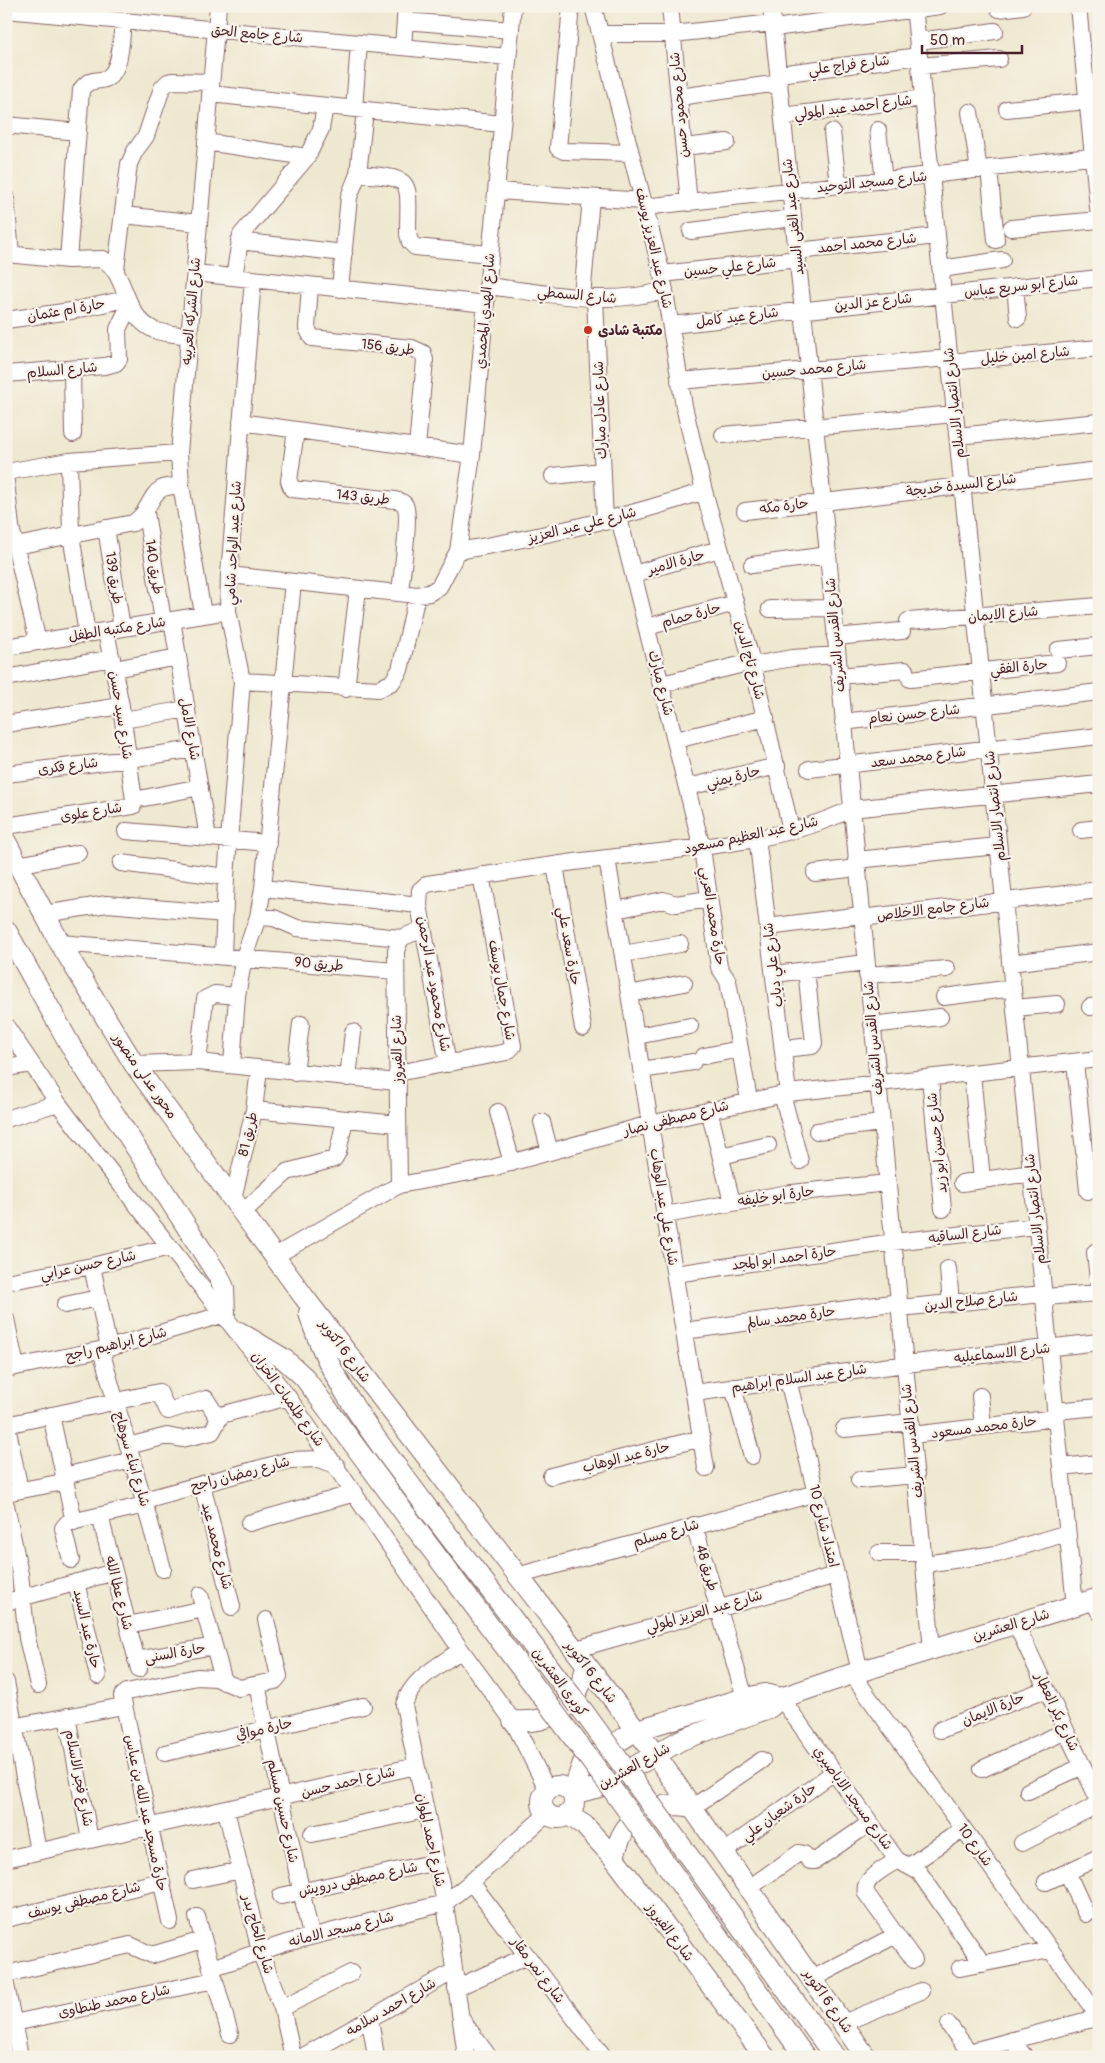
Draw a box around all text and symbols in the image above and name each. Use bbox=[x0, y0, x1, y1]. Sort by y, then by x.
street label: شارع جامع الحق bbox=[210, 22, 304, 48]
scale bar bbox=[922, 22, 1022, 54]
text: 50 m bbox=[930, 31, 965, 50]
street label: شارع محمود حسن bbox=[666, 51, 693, 159]
street label: شارع فراج علي bbox=[807, 52, 891, 82]
street label: شارع احمد عبد المولي bbox=[793, 91, 913, 127]
street label: شارع عبد الغنى السيد bbox=[778, 158, 809, 276]
street label: شارع مسجد التوحيد bbox=[816, 168, 928, 197]
street label: شارع عبد العزيز يوسف bbox=[631, 186, 676, 310]
street label: شارع محمد احمد bbox=[817, 229, 917, 258]
street label: شارع الهدي المحمدي bbox=[471, 252, 501, 370]
street label: شارع علي حسين bbox=[683, 254, 777, 284]
street label: شارع الشركه العربيه bbox=[178, 256, 205, 366]
street label: شارع ابو سريع عباس bbox=[963, 272, 1079, 302]
street label: شارع السمطي bbox=[536, 283, 617, 311]
street label: شارع عز الدين bbox=[833, 289, 913, 316]
street label: حارة ام عثمان bbox=[26, 295, 107, 327]
street label: شارع عيد كامل bbox=[695, 303, 780, 332]
place label: مكتبة شادى bbox=[598, 322, 663, 339]
marker: مكتبة شادى bbox=[582, 324, 594, 336]
street label: طريق 156 bbox=[360, 335, 416, 359]
street label: شارع امين خليل bbox=[980, 343, 1071, 368]
street label: شارع انتصار الاسلام bbox=[940, 347, 970, 459]
street label: شارع محمد حسين bbox=[761, 356, 867, 383]
street label: شارع السلام bbox=[26, 358, 98, 384]
street label: شارع عادل مبارك bbox=[590, 361, 611, 459]
street label: شارع السيدة خديجة bbox=[905, 470, 1017, 501]
street label: شارع عبد الواحد شامي bbox=[221, 480, 249, 606]
street label: طريق 143 bbox=[335, 486, 391, 508]
street label: حارة مكه bbox=[758, 495, 810, 517]
street label: شارع علي عبد العزيز bbox=[525, 503, 639, 551]
street label: طريق 140 bbox=[141, 538, 167, 596]
street label: حارة الامير bbox=[645, 546, 707, 579]
street label: طريق 139 bbox=[101, 551, 127, 605]
street label: شارع القدس الشريف bbox=[822, 577, 849, 693]
street label: حارة حمام bbox=[660, 599, 723, 633]
street label: شارع الايمان bbox=[967, 602, 1039, 627]
street label: شارع مكتبه الطفل bbox=[67, 613, 167, 646]
street label: شارع تاج الدين bbox=[730, 619, 769, 702]
street label: شارع مبارك bbox=[644, 649, 677, 718]
street label: حارة الفقي bbox=[989, 656, 1049, 682]
street label: شارع سيد حسن bbox=[105, 670, 136, 761]
street label: شارع الامل bbox=[175, 696, 204, 762]
street label: شارع حسن نعام bbox=[867, 701, 961, 729]
street label: شارع محمد سعد bbox=[869, 743, 967, 772]
street label: شارع انتصار الاسلام bbox=[981, 750, 1011, 862]
street label: شارع فكرى bbox=[37, 754, 99, 779]
street label: حارة يمني bbox=[704, 762, 763, 796]
street label: شارع علوى bbox=[59, 799, 123, 826]
street label: شارع عبد العظيم مسعود bbox=[682, 812, 820, 859]
street label: حارة محمد العربي bbox=[693, 865, 729, 967]
street label: شارع جامع الاخلاص bbox=[876, 894, 990, 926]
street label: حارة سعد علي bbox=[550, 905, 584, 987]
street label: شارع محمود عبد الرحمن bbox=[413, 915, 454, 1053]
street label: شارع علي دياب bbox=[759, 921, 791, 1008]
street label: شارع جمال يوسف bbox=[484, 938, 519, 1042]
street label: طريق 90 bbox=[294, 953, 344, 975]
street label: شارع القدس الشريف bbox=[860, 980, 887, 1096]
street label: شارع الفيروز bbox=[388, 1015, 407, 1084]
street label: محور عدلى منصور bbox=[109, 1029, 181, 1122]
street label: شارع حسن ابو زيد bbox=[923, 1092, 952, 1194]
street label: شارع مصطفى نصار bbox=[620, 1097, 731, 1141]
street label: طريق 81 bbox=[235, 1110, 261, 1158]
street label: شارع علي عبد الوهاب bbox=[642, 1147, 682, 1268]
street label: شارع انتصار الاسلام bbox=[1021, 1153, 1051, 1265]
street label: حارة ابو خليفه bbox=[736, 1182, 816, 1210]
street label: شارع الساقيه bbox=[927, 1221, 1003, 1248]
street label: حارة احمد ابو المجد bbox=[731, 1242, 837, 1274]
street label: شارع حسن عرابي bbox=[39, 1247, 138, 1287]
street label: شارع صلاح الدين bbox=[923, 1288, 1019, 1315]
street label: حارة محمد سالم bbox=[745, 1302, 837, 1334]
street label: شارع 6 اكتوبر bbox=[314, 1315, 374, 1386]
street label: شارع ابراهيم راجح bbox=[63, 1323, 169, 1367]
street label: شارع الاسماعيليه bbox=[953, 1340, 1051, 1367]
street label: شارع طلمبات الخزان bbox=[247, 1348, 328, 1451]
street label: شارع عبد السلام ابراهيم bbox=[730, 1360, 868, 1398]
street label: شارع القدس الشريف bbox=[898, 1383, 927, 1499]
street label: شارع ابناء سوهاج bbox=[109, 1409, 154, 1509]
street label: حارة محمد مسعود bbox=[930, 1412, 1038, 1443]
street label: حارة عبد الوهاب bbox=[581, 1438, 671, 1476]
street label: شارع رمضان راجح bbox=[188, 1453, 292, 1496]
street label: امتداد شارع 10 bbox=[805, 1483, 842, 1569]
street label: شارع محمد عيد bbox=[197, 1501, 236, 1591]
street label: شارع مسلم bbox=[631, 1515, 702, 1552]
street label: طريق 48 bbox=[692, 1543, 722, 1593]
street label: شارع عطا الله bbox=[101, 1554, 136, 1632]
street label: شارع عبد العزيز المولي bbox=[644, 1586, 765, 1640]
street label: حارة عبد السيد bbox=[70, 1588, 104, 1670]
street label: شارع العشرين bbox=[971, 1605, 1052, 1646]
street label: شارع 6 اكتوبر bbox=[560, 1637, 621, 1707]
street label: حارة السنى bbox=[143, 1639, 207, 1667]
street label: كوبرى العشرين bbox=[528, 1644, 591, 1720]
street label: شارع بكر العطار bbox=[1030, 1669, 1083, 1754]
street label: حارة الايمان bbox=[959, 1689, 1027, 1729]
street label: حارة موافي bbox=[234, 1714, 294, 1746]
street label: شارع فجر الاسلام bbox=[59, 1728, 97, 1828]
street label: حارة مسجد عبد الله بن عباس bbox=[121, 1733, 171, 1893]
street label: شارع العشرين bbox=[595, 1739, 673, 1794]
street label: شارع مسجد الاباصيري bbox=[808, 1743, 896, 1854]
street label: شارع حسين مسلم bbox=[262, 1757, 302, 1865]
street label: شارع احمد حسن bbox=[299, 1763, 397, 1802]
street label: حارة شعبان علي bbox=[738, 1779, 822, 1848]
street label: شارع احمد الموان bbox=[412, 1791, 449, 1889]
street label: شارع 10 bbox=[953, 1820, 996, 1870]
street label: شارع مصطفى درويش bbox=[297, 1858, 419, 1901]
street label: شارع مصطفى يوسف bbox=[26, 1878, 142, 1923]
street label: شارع الحاج بدر bbox=[237, 1891, 277, 1976]
street label: شارع الفيروز bbox=[641, 1899, 697, 1965]
street label: شارع مسجد الامانه bbox=[287, 1908, 396, 1951]
street label: شارع نمر مقار bbox=[506, 1933, 568, 2007]
street label: شارع 6 اكتوبر bbox=[798, 1965, 856, 2037]
street label: شارع احمد سلامه bbox=[343, 1974, 439, 2040]
street label: شارع محمد طنطاوى bbox=[57, 1981, 172, 2022]

